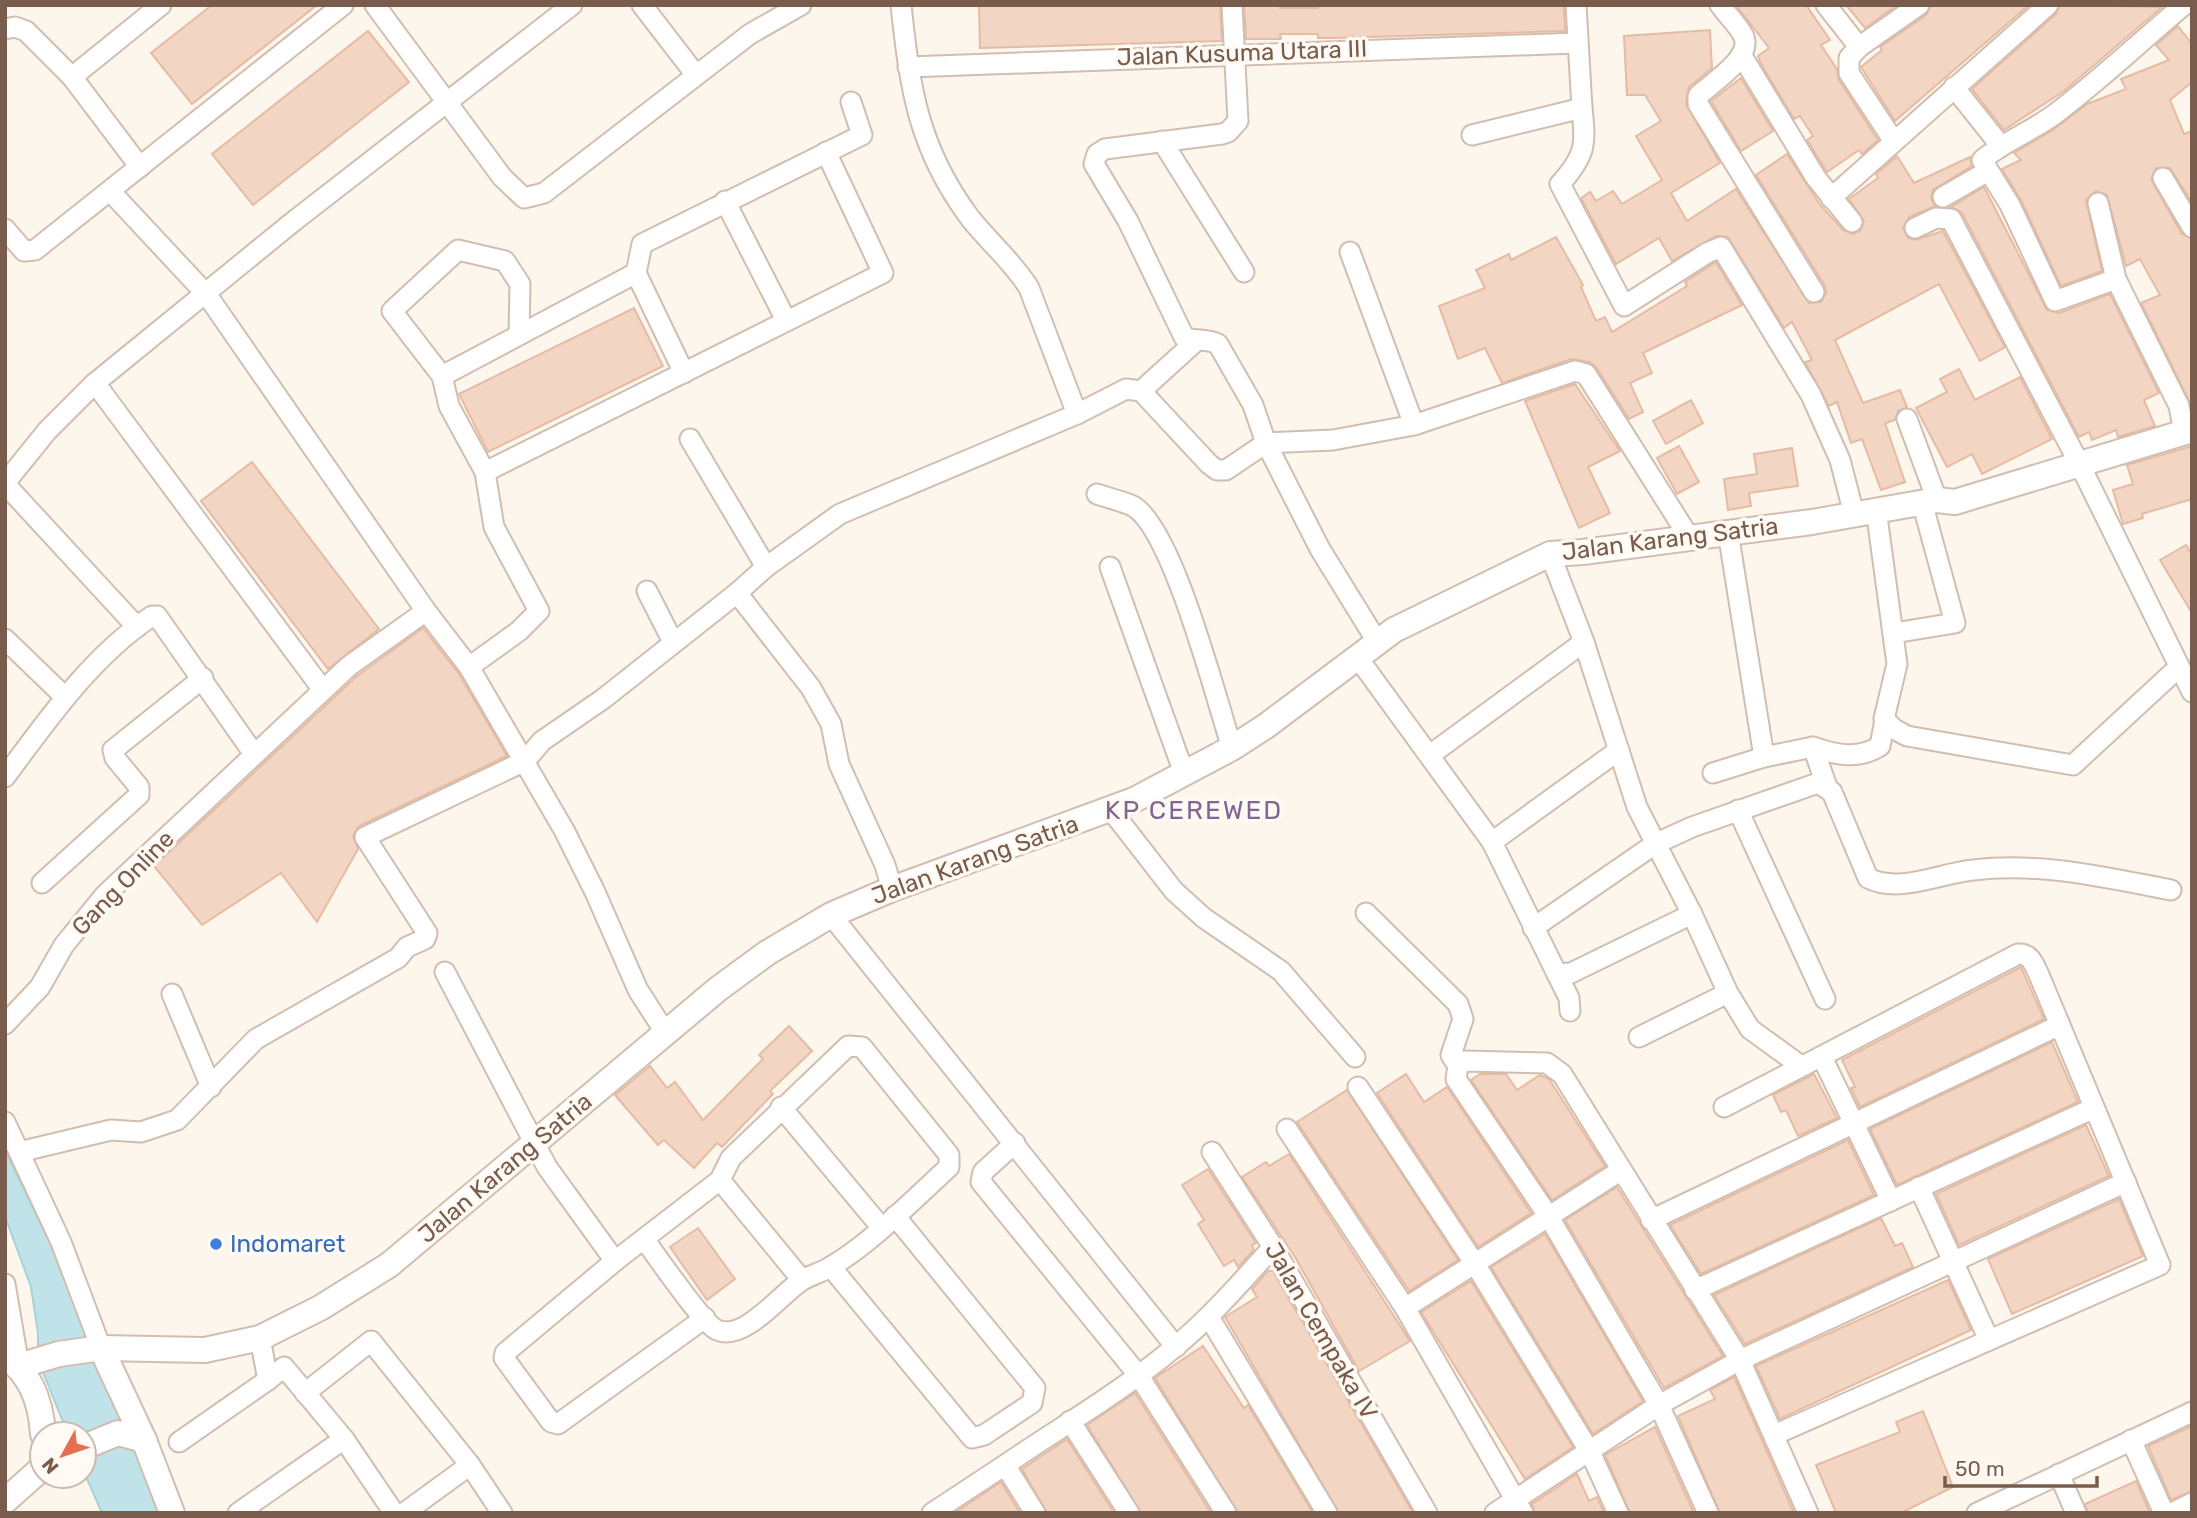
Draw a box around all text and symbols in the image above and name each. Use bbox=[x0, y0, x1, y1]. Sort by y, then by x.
street label: Jalan Kusuma Utara III bbox=[1116, 35, 1368, 71]
street label: Jalan Karang Satria bbox=[1560, 512, 1780, 566]
district label: KP CEREWED bbox=[1105, 795, 1283, 826]
street label: Jalan Karang Satria bbox=[868, 810, 1082, 910]
street label: Gang Online bbox=[66, 825, 180, 941]
street label: Jalan Karang Satria bbox=[413, 1087, 597, 1249]
place label: Indomaret bbox=[230, 1230, 345, 1258]
marker: Indomaret bbox=[208, 1236, 224, 1252]
street label: Jalan Cempaka IV bbox=[1259, 1238, 1383, 1424]
north arrow bbox=[28, 1420, 98, 1490]
scale bar bbox=[1945, 1444, 2097, 1488]
text: N bbox=[37, 1453, 64, 1478]
text: 50 m bbox=[1955, 1456, 2005, 1481]

